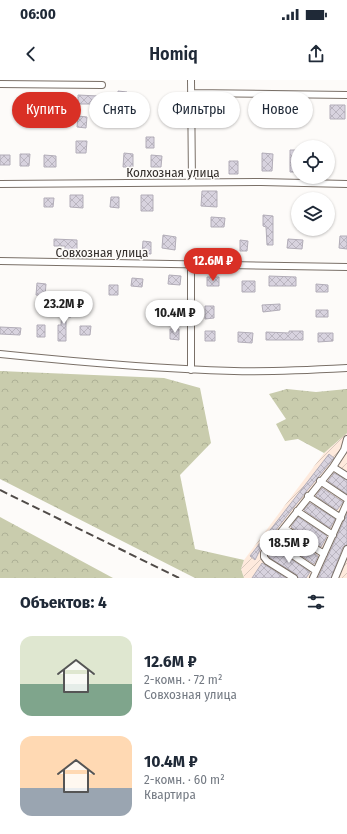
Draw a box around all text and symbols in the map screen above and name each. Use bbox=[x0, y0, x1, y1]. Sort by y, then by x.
text: 06:00 bbox=[20, 5, 56, 23]
icon: back bbox=[20, 43, 42, 65]
text: Homiq bbox=[149, 43, 198, 65]
icon: share bbox=[305, 43, 327, 65]
chip: Купить bbox=[12, 92, 81, 128]
chip: Снять bbox=[89, 92, 150, 128]
chip: Фильтры bbox=[158, 92, 240, 128]
chip: Новое bbox=[248, 92, 313, 128]
map controls bbox=[291, 140, 335, 236]
button: locate bbox=[291, 140, 335, 184]
street label: Колхозная улица bbox=[126, 165, 220, 180]
button: layers bbox=[291, 192, 335, 236]
street label: Совхозная улица bbox=[56, 245, 148, 260]
pin: 12.6M ₽ bbox=[176, 248, 250, 282]
text: 12.6M ₽ bbox=[193, 253, 233, 268]
pin: 23.2M ₽ bbox=[27, 291, 101, 325]
text: 23.2M ₽ bbox=[44, 296, 84, 311]
pin: 10.4M ₽ bbox=[138, 300, 212, 334]
text: 10.4M ₽ bbox=[154, 305, 196, 320]
pin: 18.5M ₽ bbox=[252, 530, 326, 564]
text: 18.5M ₽ bbox=[269, 535, 309, 550]
icon: filters bbox=[305, 591, 327, 613]
text: Объектов: 4 bbox=[20, 592, 107, 613]
text: 12.6M ₽ bbox=[144, 651, 197, 672]
icon: home bbox=[52, 652, 100, 700]
text: 2-комн. · 72 m² bbox=[144, 672, 222, 687]
text: Совхозная улица bbox=[144, 687, 237, 702]
text: 10.4M ₽ bbox=[144, 751, 198, 772]
icon: home bbox=[52, 752, 100, 800]
text: 2-комн. · 60 m² bbox=[144, 772, 225, 787]
text: Квартира bbox=[144, 787, 196, 802]

